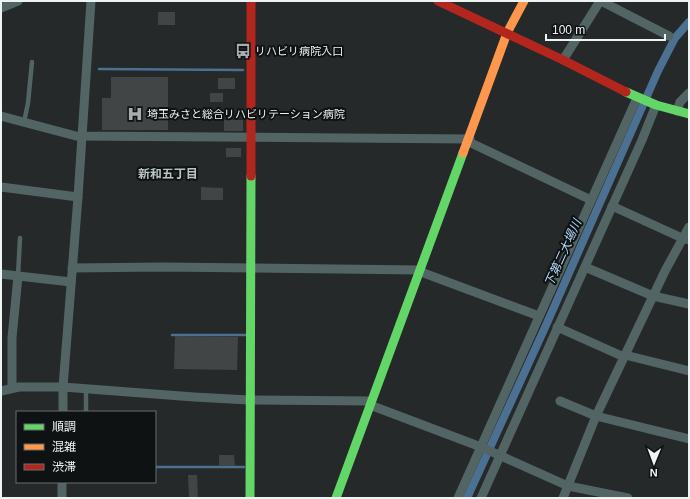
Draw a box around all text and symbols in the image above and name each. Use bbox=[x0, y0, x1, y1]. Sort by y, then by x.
scale bar bbox=[546, 16, 665, 42]
text: 100 m bbox=[552, 23, 585, 37]
bus stop icon: リハビリ病院入口 bbox=[234, 42, 252, 60]
place label: リハビリ病院入口 bbox=[255, 45, 343, 57]
hospital icon: 埼玉みさと総合リハビリテーション病院 bbox=[126, 105, 144, 123]
place label: 埼玉みさと総合リハビリテーション病院 bbox=[147, 108, 345, 120]
district label: 新和五丁目 bbox=[138, 167, 198, 181]
water label: 下第二大場川 bbox=[542, 215, 585, 289]
legend bbox=[16, 411, 156, 483]
text: 順調 bbox=[52, 420, 76, 434]
text: 混雑 bbox=[52, 440, 76, 454]
north arrow bbox=[634, 443, 674, 483]
text: 渋滞 bbox=[52, 460, 76, 474]
text: N bbox=[650, 467, 658, 479]

